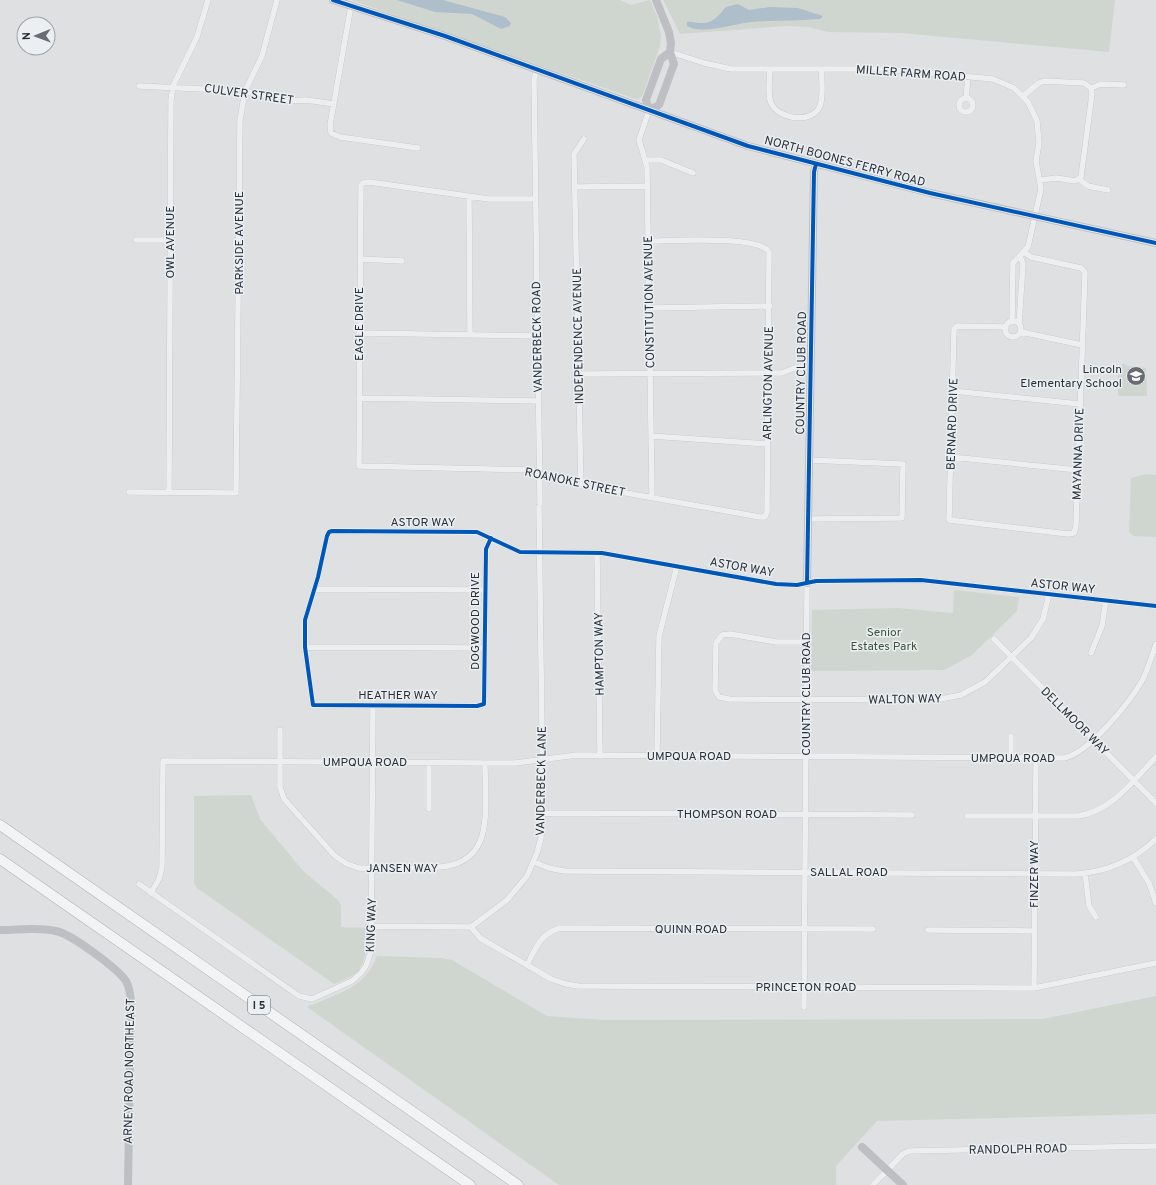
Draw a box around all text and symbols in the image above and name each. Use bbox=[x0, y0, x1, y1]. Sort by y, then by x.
north arrow bbox=[16, 16, 56, 56]
text: N bbox=[20, 32, 34, 40]
street label: MILLER FARM ROAD bbox=[855, 62, 966, 86]
street label: CULVER STREET bbox=[203, 81, 295, 109]
street label: NORTH BOONES FERRY ROAD bbox=[763, 133, 927, 191]
street label: PARKSIDE AVENUE bbox=[232, 191, 248, 295]
street label: OWL AVENUE bbox=[163, 206, 179, 278]
street label: CONSTITUTION AVENUE bbox=[641, 235, 659, 369]
street label: INDEPENDENCE AVENUE bbox=[570, 267, 588, 405]
street label: VANDERBECK ROAD bbox=[529, 281, 547, 393]
street label: EAGLE DRIVE bbox=[352, 287, 368, 361]
street label: COUNTRY CLUB ROAD bbox=[793, 311, 811, 435]
street label: ARLINGTON AVENUE bbox=[760, 326, 778, 440]
place label: Lincoln Elementary School bbox=[1020, 362, 1122, 392]
school or university icon: Lincoln Elementary School bbox=[1125, 365, 1147, 387]
street label: BERNARD DRIVE bbox=[943, 378, 963, 470]
street label: MAYANNA DRIVE bbox=[1069, 408, 1089, 501]
street label: ROANOKE STREET bbox=[523, 465, 627, 501]
street label: ASTOR WAY bbox=[391, 515, 456, 531]
street label: ASTOR WAY bbox=[708, 554, 775, 582]
street label: DOGWOOD DRIVE bbox=[468, 572, 484, 670]
street label: ASTOR WAY bbox=[1030, 576, 1096, 598]
street label: HAMPTON WAY bbox=[591, 612, 609, 696]
park label: Senior Estates Park bbox=[851, 625, 918, 655]
street label: COUNTRY CLUB ROAD bbox=[799, 632, 815, 756]
street label: DELLMOOR WAY bbox=[1037, 684, 1112, 760]
street label: HEATHER WAY bbox=[358, 688, 438, 704]
street label: WALTON WAY bbox=[868, 691, 942, 709]
street label: VANDERBECK LANE bbox=[533, 726, 551, 836]
street label: UMPQUA ROAD bbox=[647, 749, 731, 765]
street label: UMPQUA ROAD bbox=[971, 751, 1055, 767]
street label: UMPQUA ROAD bbox=[323, 755, 407, 771]
street label: THOMPSON ROAD bbox=[677, 807, 777, 823]
street label: FINZER WAY bbox=[1027, 840, 1043, 908]
street label: JANSEN WAY bbox=[366, 861, 438, 877]
street label: SALLAL ROAD bbox=[810, 865, 888, 881]
street label: KING WAY bbox=[363, 897, 381, 953]
street label: QUINN ROAD bbox=[655, 922, 727, 938]
street label: PRINCETON ROAD bbox=[756, 980, 857, 996]
road number: I 5 bbox=[248, 996, 270, 1014]
street label: ARNEY ROAD NORTHEAST bbox=[121, 998, 139, 1144]
street label: RANDOLPH ROAD bbox=[969, 1141, 1068, 1159]

